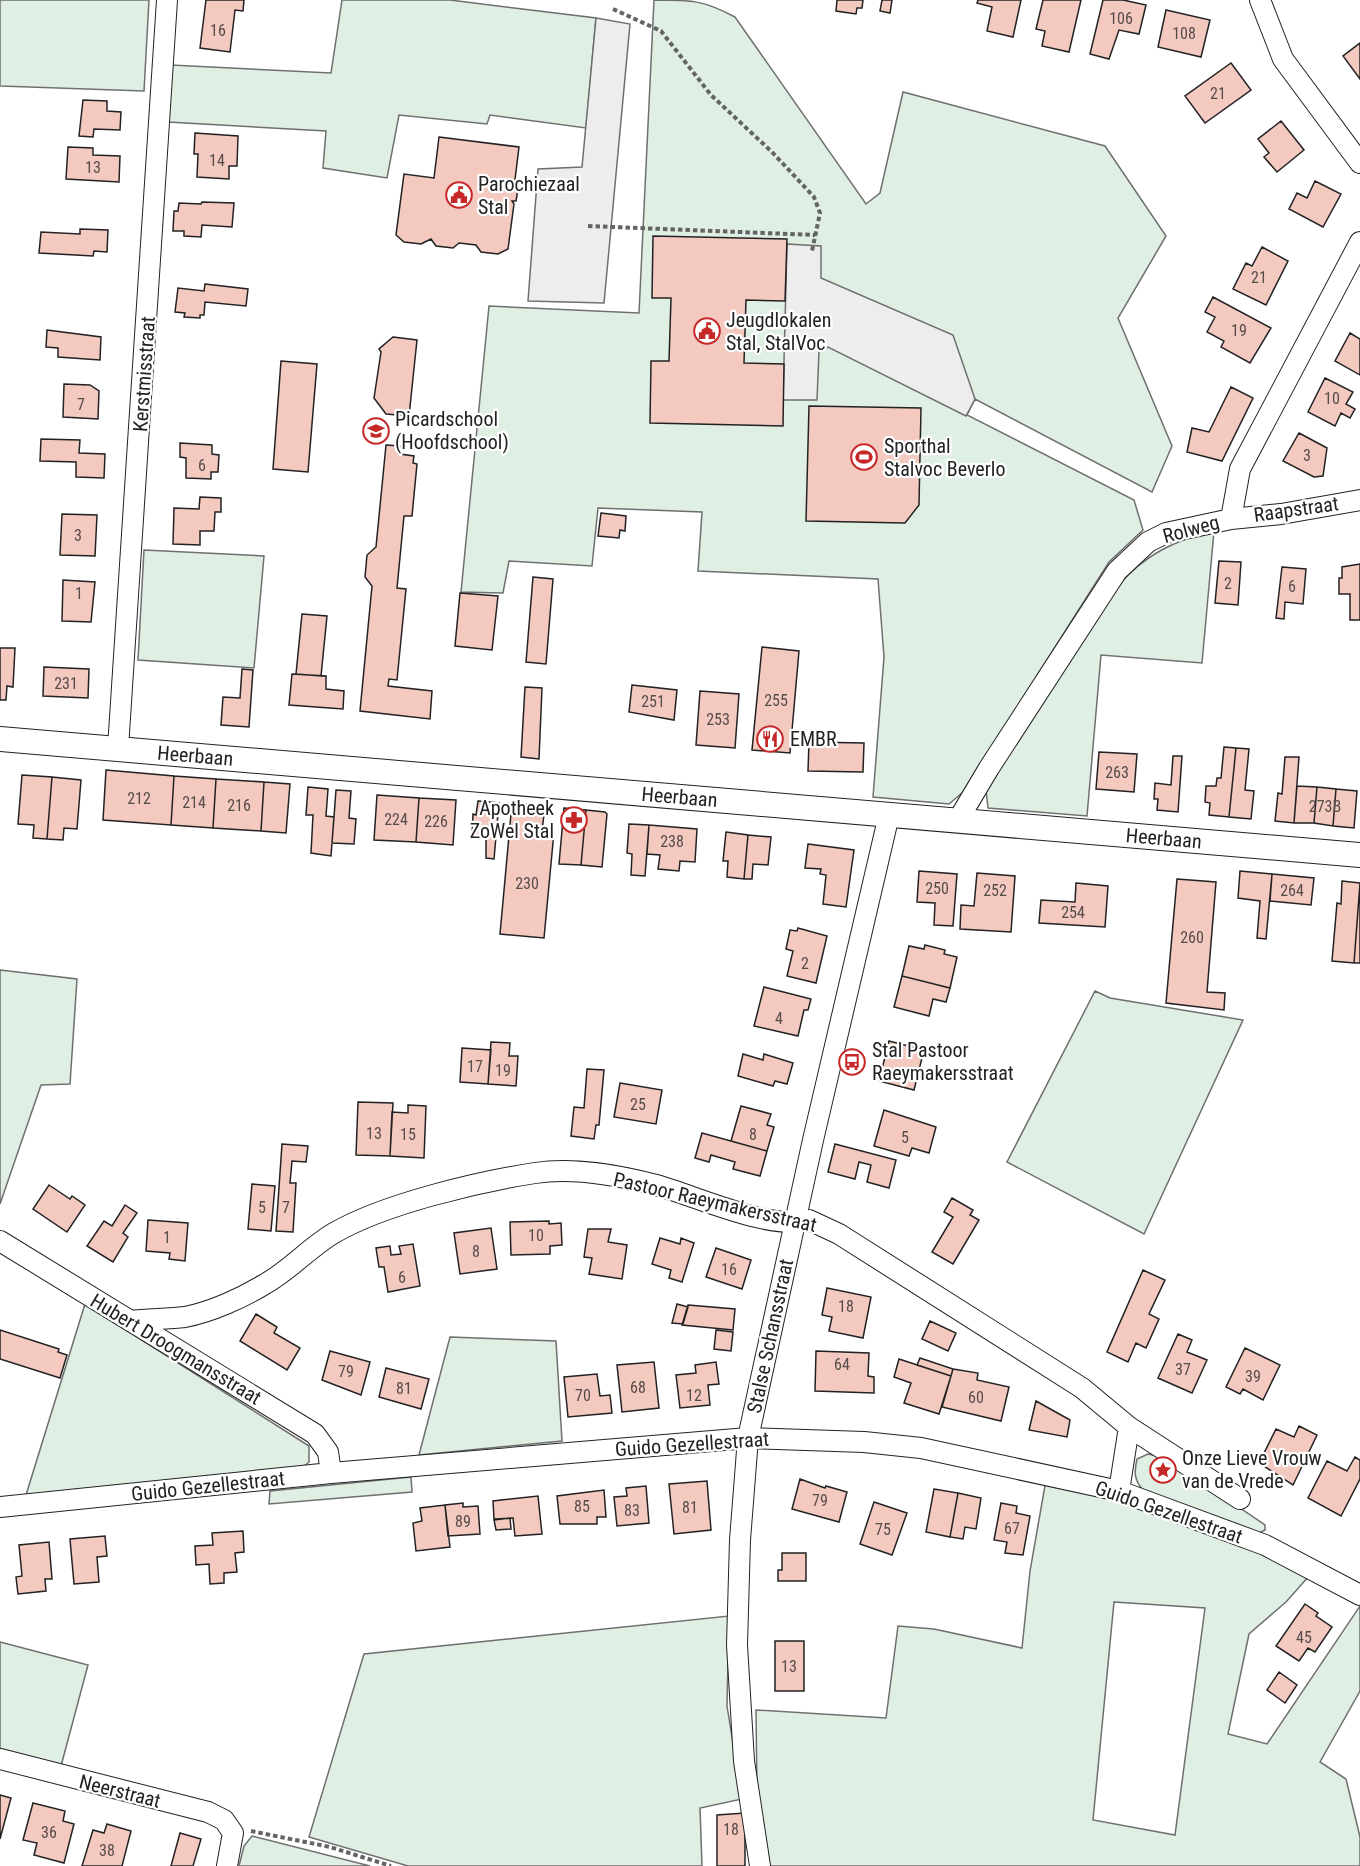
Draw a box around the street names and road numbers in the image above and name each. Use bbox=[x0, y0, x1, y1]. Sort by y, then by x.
street label: Kerstmisstraat bbox=[128, 315, 160, 433]
street label: Raapstraat bbox=[1252, 491, 1340, 527]
street label: Rolweg bbox=[1160, 510, 1222, 548]
street label: Heerbaan bbox=[156, 740, 234, 771]
street label: Heerbaan bbox=[641, 782, 718, 812]
street label: Heerbaan bbox=[1125, 823, 1203, 853]
street label: Pastoor Raeymakersstraat bbox=[611, 1167, 819, 1237]
street label: Stalse Schansstraat bbox=[742, 1257, 798, 1415]
street label: Hubert Droogmansstraat bbox=[86, 1289, 266, 1410]
street label: Guido Gezellestraat bbox=[614, 1427, 770, 1461]
street label: Guido Gezellestraat bbox=[130, 1466, 286, 1506]
street label: Guido Gezellestraat bbox=[1092, 1476, 1246, 1548]
street label: Neerstraat bbox=[77, 1769, 163, 1813]

